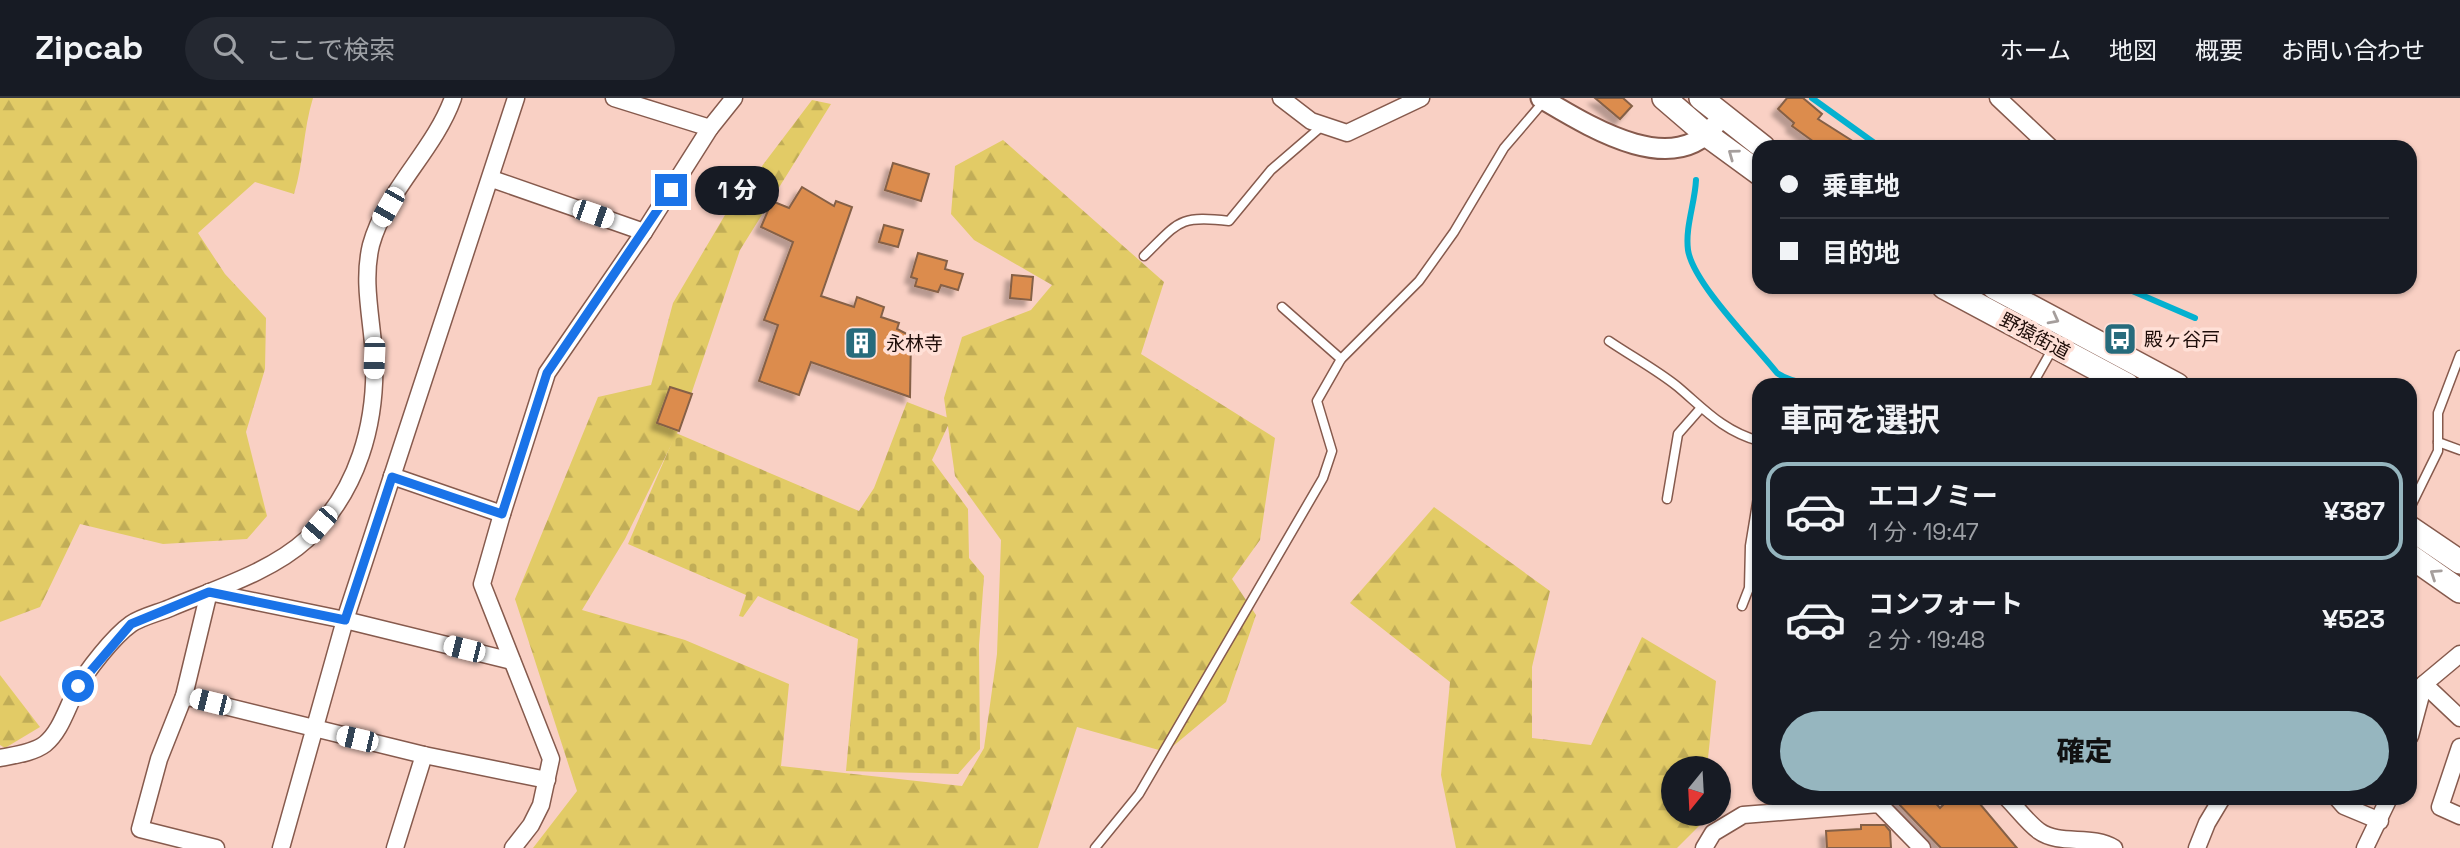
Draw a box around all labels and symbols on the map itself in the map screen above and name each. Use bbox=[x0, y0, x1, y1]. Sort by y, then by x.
one-way arrow bbox=[1728, 150, 1741, 163]
callout: 1 分 bbox=[696, 166, 780, 214]
route end bbox=[655, 174, 687, 206]
car bbox=[369, 184, 408, 230]
car bbox=[570, 197, 617, 231]
street label: 野猿街道 bbox=[1996, 307, 2074, 365]
one-way arrow bbox=[2047, 311, 2059, 324]
bus stop icon: 殿ヶ谷戸 bbox=[2101, 320, 2139, 358]
building icon: 永林寺 bbox=[842, 324, 880, 362]
place label: 殿ヶ谷戸 bbox=[2144, 327, 2220, 352]
place label: 永林寺 bbox=[886, 331, 943, 356]
car bbox=[363, 337, 386, 379]
car bbox=[298, 502, 341, 548]
one-way arrow bbox=[2430, 570, 2443, 582]
car bbox=[442, 634, 487, 664]
route start bbox=[62, 670, 94, 702]
car bbox=[188, 687, 233, 717]
car bbox=[335, 724, 380, 754]
north arrow bbox=[1661, 756, 1731, 826]

